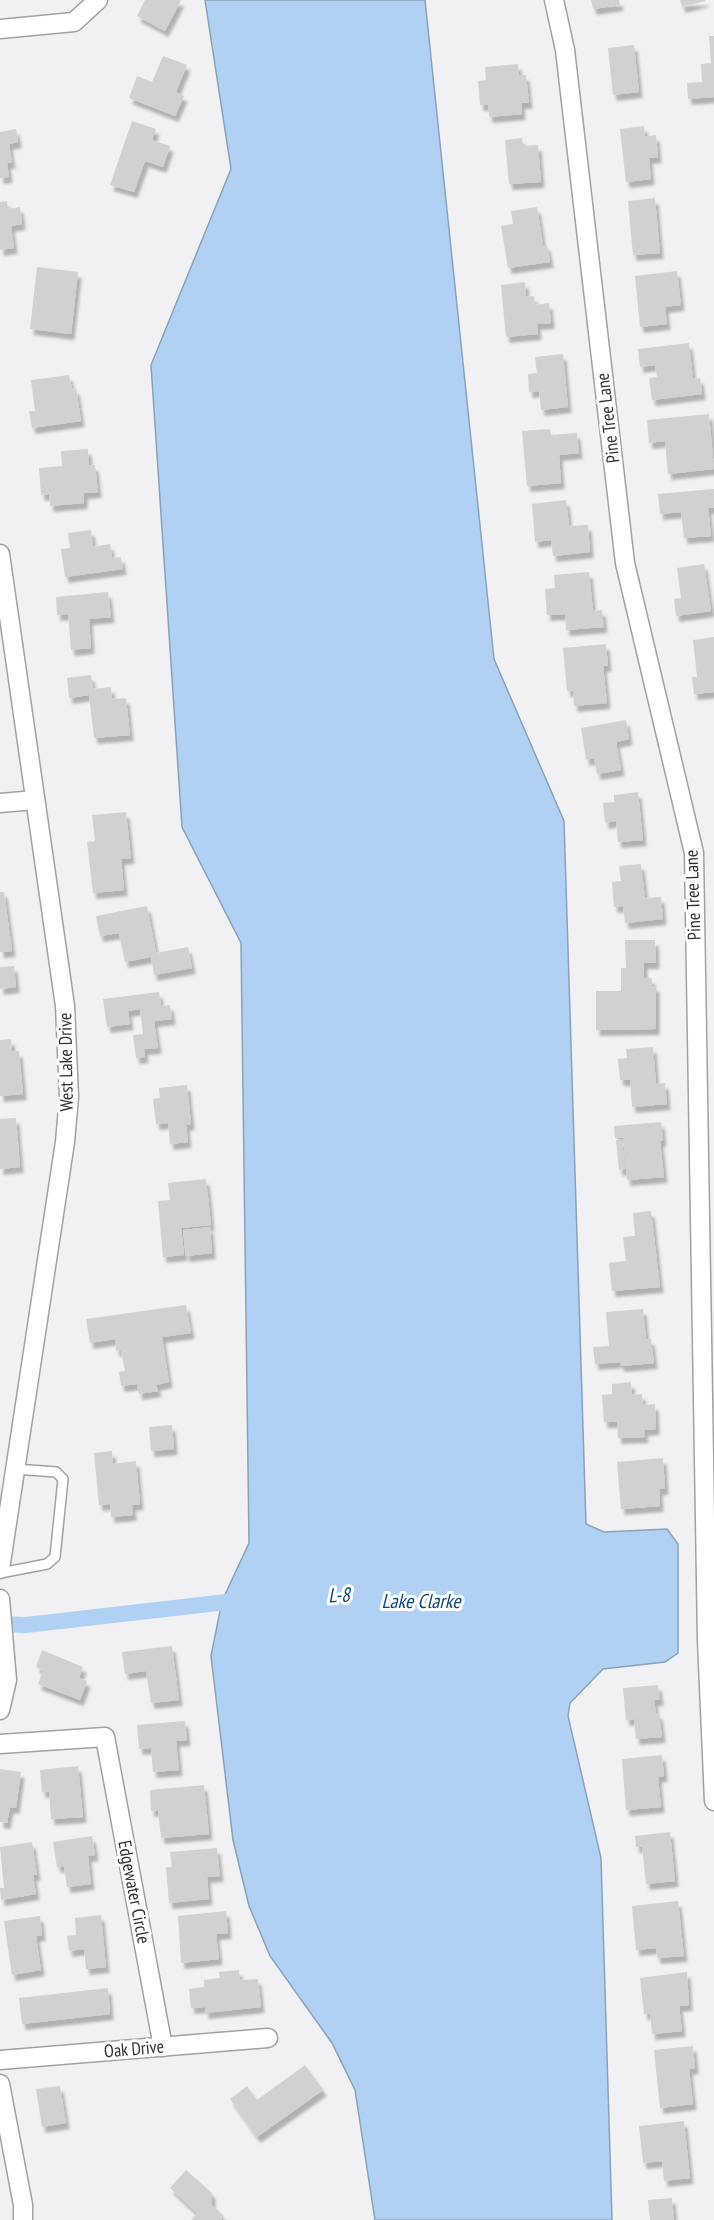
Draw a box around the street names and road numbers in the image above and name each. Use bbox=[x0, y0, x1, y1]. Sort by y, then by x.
street label: Pine Tree Lane bbox=[591, 372, 624, 464]
street label: Pine Tree Lane bbox=[679, 849, 706, 941]
street label: West Lake Drive bbox=[53, 1012, 78, 1112]
street label: Edgewater Circle bbox=[113, 1838, 156, 1945]
street label: Oak Drive bbox=[103, 2034, 165, 2063]

